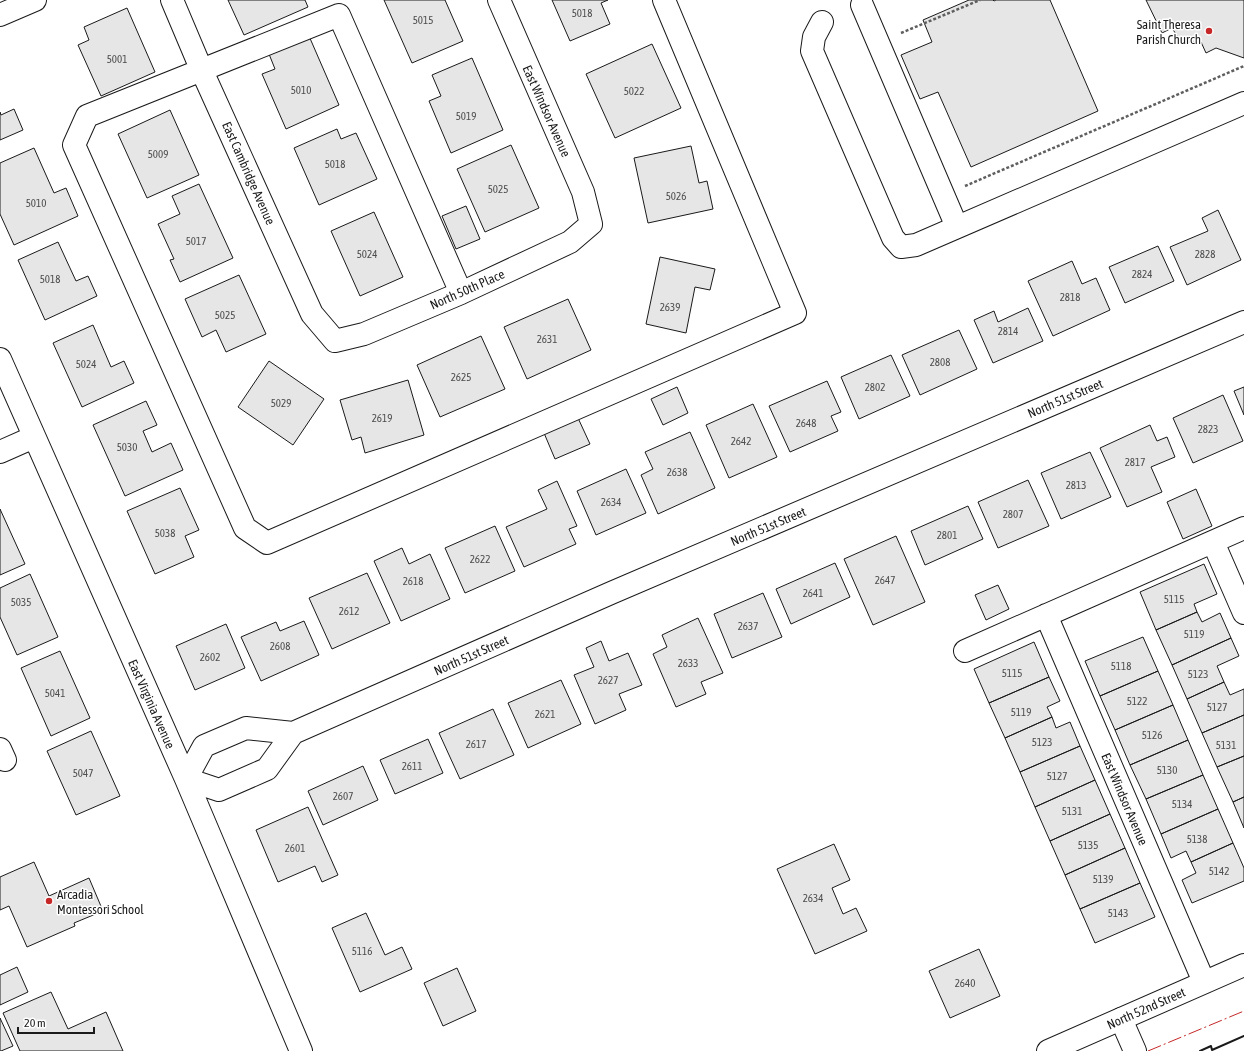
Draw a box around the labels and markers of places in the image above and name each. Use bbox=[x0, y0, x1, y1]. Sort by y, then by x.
place label: Saint Theresa Parish Church bbox=[1136, 17, 1201, 47]
marker: Saint Theresa Parish Church bbox=[1204, 26, 1214, 36]
place label: Arcadia Montessori School bbox=[57, 887, 144, 917]
marker: Arcadia Montessori School bbox=[44, 896, 54, 906]

